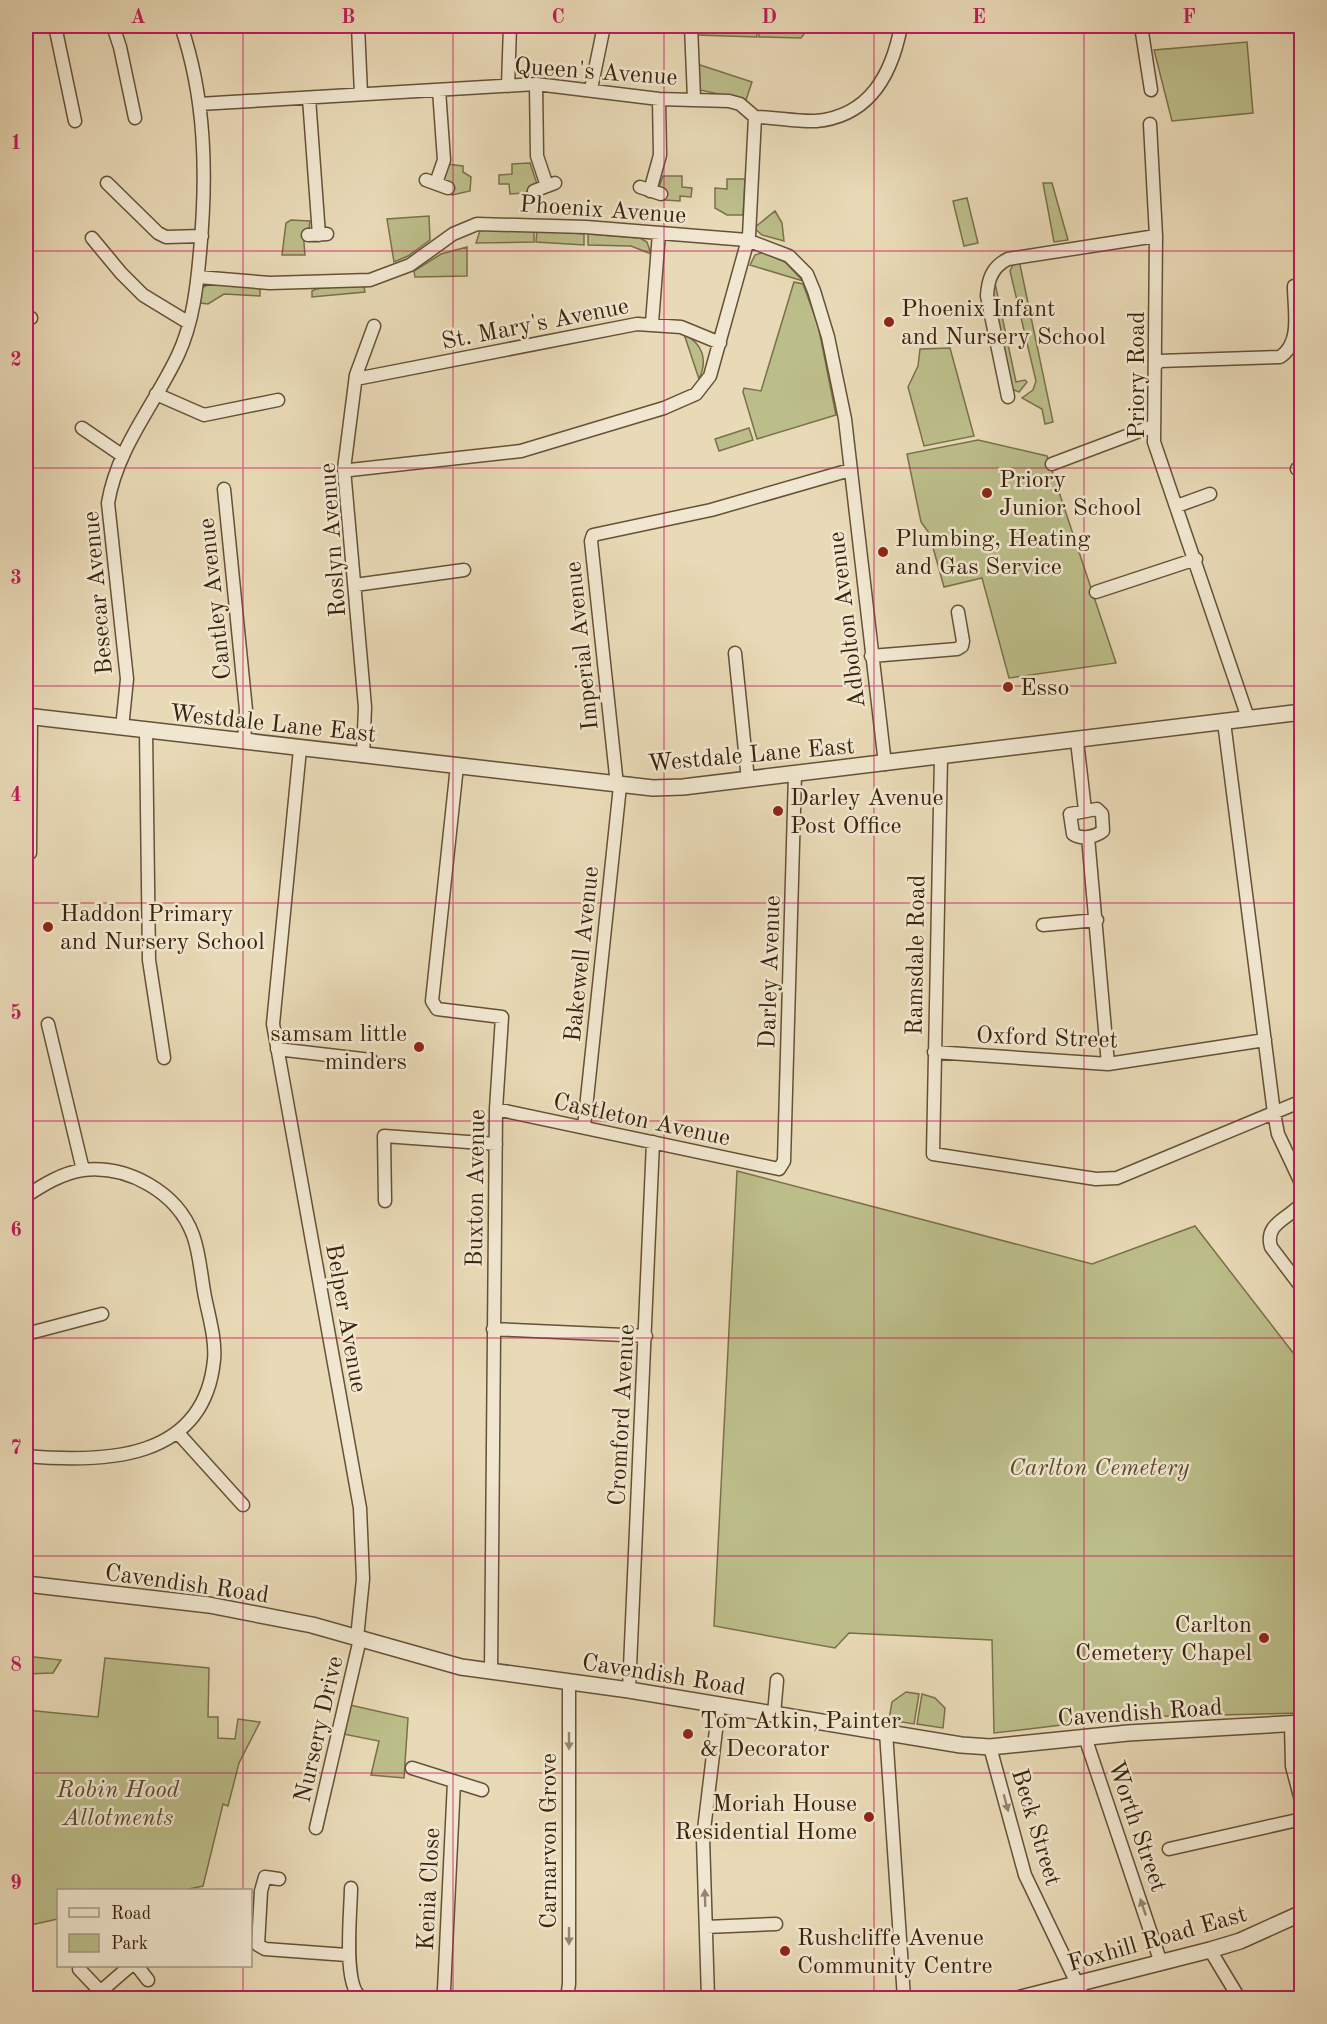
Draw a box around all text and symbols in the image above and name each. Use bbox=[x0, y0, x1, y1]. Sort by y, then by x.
text: A bbox=[130, 8, 146, 28]
text: B bbox=[341, 8, 355, 28]
text: C bbox=[551, 8, 565, 28]
text: D bbox=[761, 8, 777, 28]
text: E bbox=[972, 8, 986, 28]
text: F bbox=[1182, 8, 1196, 28]
street label: Queen's Avenue bbox=[513, 55, 678, 91]
text: 1 bbox=[10, 134, 22, 154]
street label: Phoenix Avenue bbox=[519, 193, 687, 229]
street label: St. Mary's Avenue bbox=[440, 295, 631, 355]
place label: Phoenix Infant and Nursery School bbox=[901, 298, 1106, 350]
street label: Priory Road bbox=[1126, 311, 1150, 439]
marker: Phoenix Infant and Nursery School bbox=[882, 315, 896, 329]
text: 2 bbox=[10, 351, 22, 371]
street label: Roslyn Avenue bbox=[317, 462, 351, 618]
place label: Priory Junior School bbox=[999, 469, 1141, 521]
marker: Priory Junior School bbox=[980, 486, 994, 500]
street label: Besecar Avenue bbox=[80, 510, 118, 676]
street label: Cantley Avenue bbox=[196, 517, 236, 681]
place label: Plumbing, Heating and Gas Service bbox=[895, 528, 1090, 580]
street label: Adbolton Avenue bbox=[825, 530, 871, 709]
marker: Plumbing, Heating and Gas Service bbox=[876, 545, 890, 559]
street label: Imperial Avenue bbox=[562, 560, 604, 731]
text: 3 bbox=[10, 569, 22, 589]
place label: Esso bbox=[1020, 677, 1069, 701]
marker: Esso bbox=[1001, 680, 1015, 694]
street label: Westdale Lane East bbox=[168, 702, 377, 748]
street label: Westdale Lane East bbox=[647, 735, 856, 777]
text: 4 bbox=[10, 786, 22, 806]
place label: Darley Avenue Post Office bbox=[790, 787, 944, 839]
marker: Darley Avenue Post Office bbox=[771, 804, 785, 818]
street label: Bakewell Avenue bbox=[562, 865, 604, 1043]
street label: Ramsdale Road bbox=[904, 875, 930, 1036]
street label: Darley Avenue bbox=[756, 895, 786, 1049]
place label: Haddon Primary and Nursery School bbox=[60, 903, 265, 955]
marker: Haddon Primary and Nursery School bbox=[41, 920, 55, 934]
text: 5 bbox=[10, 1003, 22, 1024]
place label: samsam little minders bbox=[270, 1023, 407, 1075]
street label: Oxford Street bbox=[976, 1025, 1118, 1053]
marker: samsam little minders bbox=[412, 1040, 426, 1054]
street label: Castleton Avenue bbox=[551, 1090, 732, 1151]
street label: Buxton Avenue bbox=[464, 1109, 490, 1267]
text: 6 bbox=[10, 1221, 22, 1241]
street label: Belper Avenue bbox=[320, 1242, 370, 1394]
street label: Cromford Avenue bbox=[606, 1324, 640, 1507]
text: 7 bbox=[10, 1439, 22, 1459]
park label: Carlton Cemetery bbox=[1009, 1457, 1190, 1481]
street label: Cavendish Road bbox=[103, 1562, 270, 1608]
place label: Carlton Cemetery Chapel bbox=[1075, 1614, 1252, 1666]
marker: Carlton Cemetery Chapel bbox=[1257, 1631, 1271, 1645]
street label: Cavendish Road bbox=[580, 1651, 747, 1701]
street label: Nursery Drive bbox=[291, 1654, 348, 1805]
text: 8 bbox=[10, 1656, 22, 1676]
street label: Cavendish Road bbox=[1057, 1696, 1223, 1732]
place label: Tom Atkin, Painter & Decorator bbox=[700, 1710, 901, 1762]
marker: Tom Atkin, Painter & Decorator bbox=[681, 1727, 695, 1741]
one-way arrow bbox=[564, 1731, 574, 1750]
street label: Carnarvon Grove bbox=[538, 1753, 562, 1929]
street label: Worth Street bbox=[1102, 1758, 1170, 1895]
street label: Beck Street bbox=[1006, 1766, 1064, 1889]
park label: Robin Hood Allotments bbox=[56, 1779, 180, 1831]
place label: Moriah House Residential Home bbox=[675, 1793, 857, 1845]
one-way arrow bbox=[1002, 1795, 1011, 1813]
marker: Moriah House Residential Home bbox=[862, 1810, 876, 1824]
street label: Kenia Close bbox=[415, 1827, 445, 1951]
text: 9 bbox=[10, 1874, 22, 1894]
legend bbox=[57, 1889, 252, 1967]
one-way arrow bbox=[700, 1889, 710, 1908]
one-way arrow bbox=[1137, 1898, 1147, 1916]
street label: Foxhill Road East bbox=[1065, 1903, 1250, 1977]
text: Road bbox=[111, 1905, 151, 1923]
one-way arrow bbox=[564, 1926, 574, 1945]
place label: Rushcliffe Avenue Community Centre bbox=[797, 1927, 993, 1979]
text: Park bbox=[111, 1935, 148, 1953]
marker: Rushcliffe Avenue Community Centre bbox=[778, 1944, 792, 1958]

